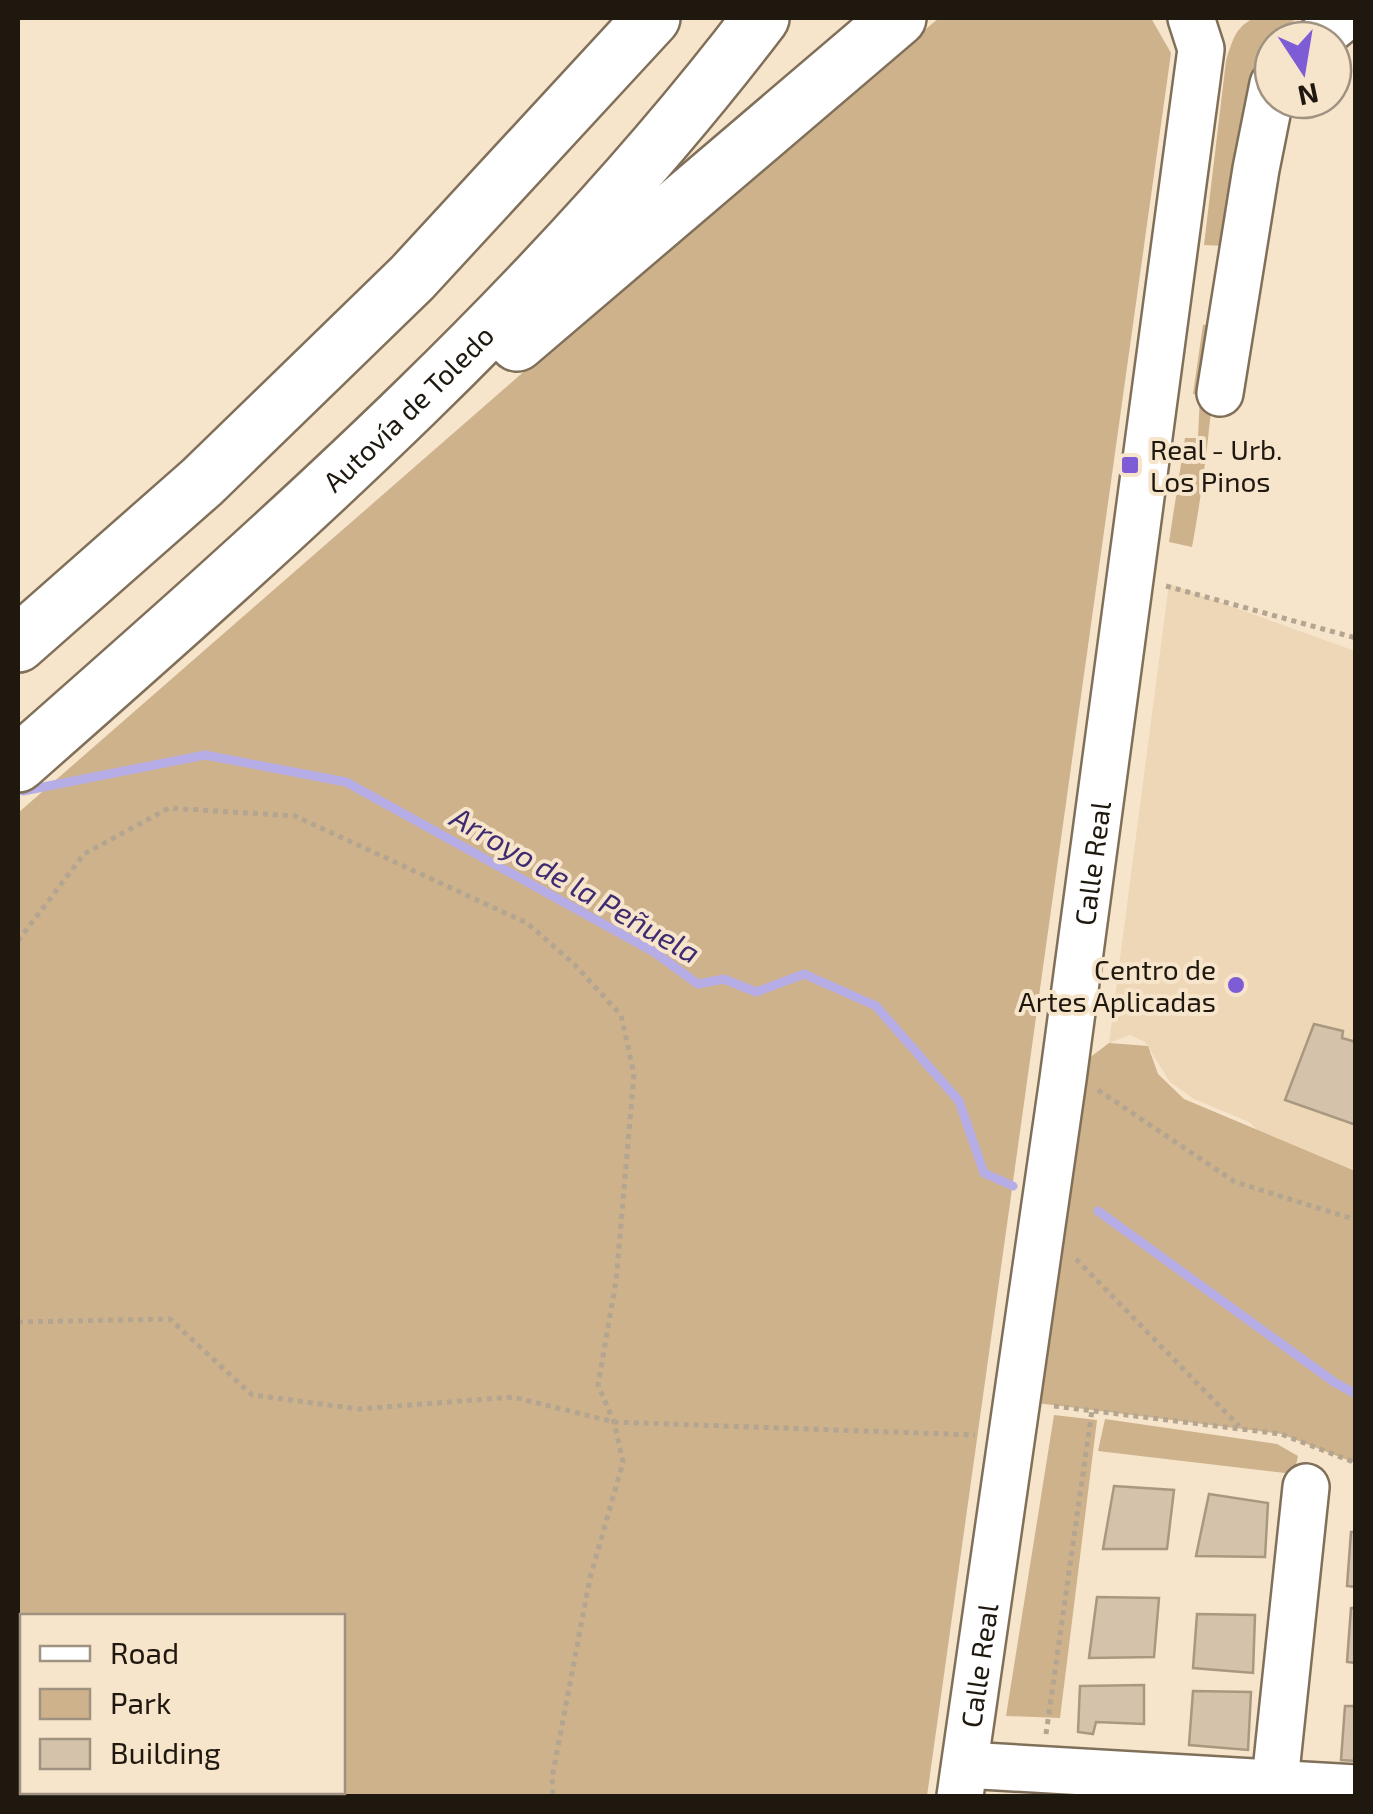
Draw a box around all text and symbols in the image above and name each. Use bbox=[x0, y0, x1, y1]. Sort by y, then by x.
north arrow bbox=[1253, 20, 1353, 120]
text: N bbox=[1295, 77, 1322, 114]
street label: Autovía de Toledo bbox=[316, 318, 500, 498]
place label: Real - Urb. Los Pinos bbox=[1150, 432, 1283, 498]
marker: Real - Urb. Los Pinos bbox=[1119, 454, 1141, 476]
water label: Arroyo de la Peñuela bbox=[444, 798, 707, 971]
street label: Calle Real bbox=[1067, 798, 1117, 928]
place label: Centro de Artes Aplicadas bbox=[1018, 952, 1216, 1018]
marker: Centro de Artes Aplicadas bbox=[1225, 974, 1247, 996]
street label: Calle Real bbox=[953, 1600, 1005, 1730]
legend bbox=[20, 1614, 345, 1794]
text: Road bbox=[110, 1634, 179, 1670]
text: Park bbox=[110, 1684, 171, 1720]
text: Building bbox=[110, 1734, 221, 1770]

